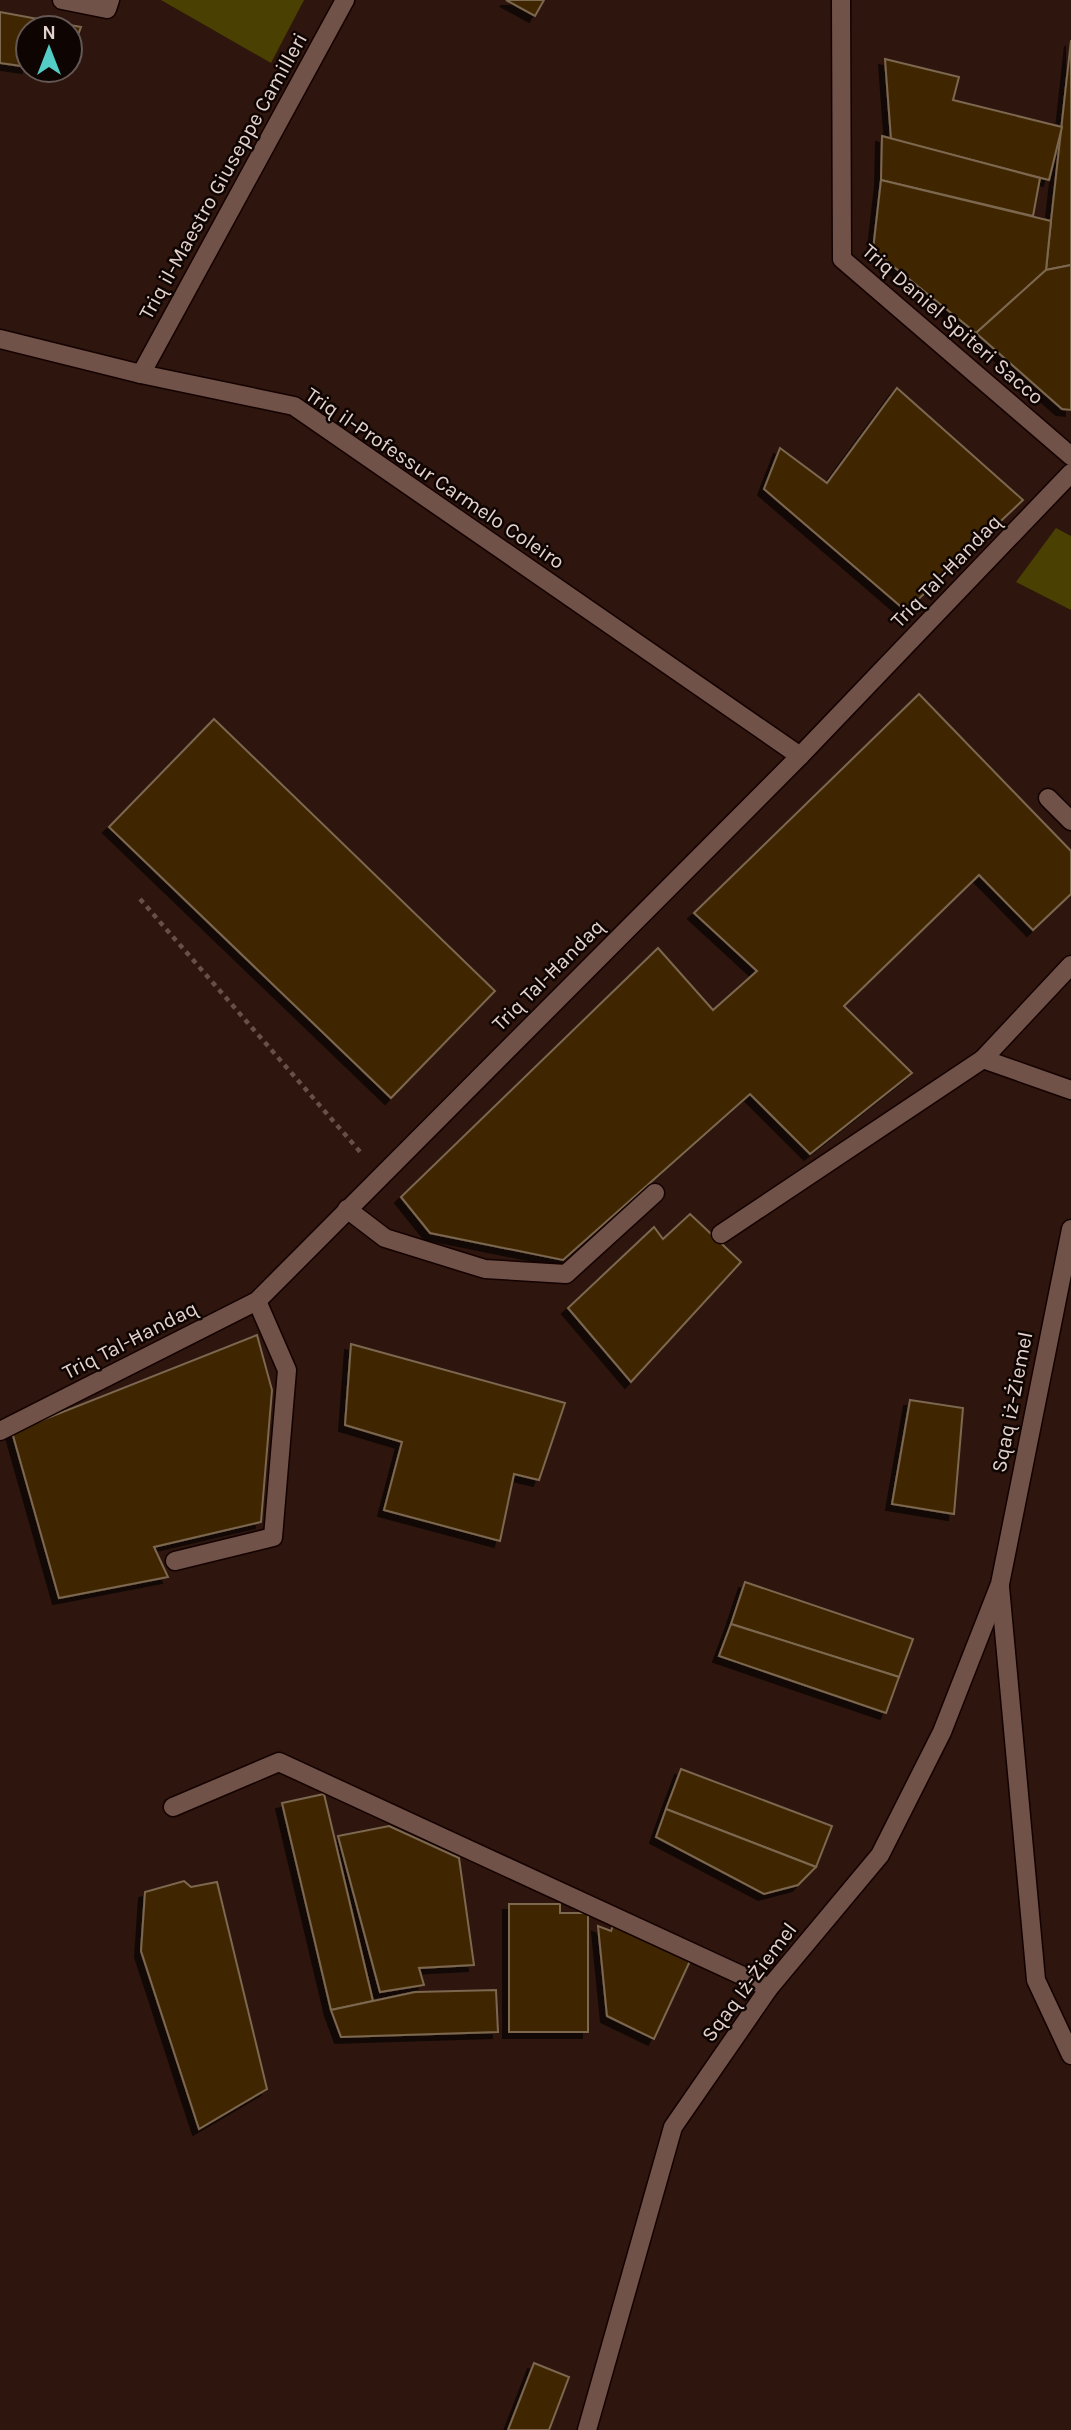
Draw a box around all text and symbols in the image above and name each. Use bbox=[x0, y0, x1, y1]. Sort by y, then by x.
north arrow bbox=[14, 14, 84, 84]
text: N bbox=[42, 22, 56, 44]
street label: Triq il-Maestro Giuseppe Camilleri bbox=[134, 28, 312, 324]
street label: Triq Daniel Spiteri Sacco bbox=[857, 239, 1049, 409]
street label: Triq il-Professur Carmelo Coleiro bbox=[301, 382, 569, 574]
street label: Triq Tal-Ħandaq bbox=[886, 509, 1006, 633]
street label: Triq Tal-Ħandaq bbox=[487, 914, 609, 1036]
street label: Triq Tal-Ħandaq bbox=[59, 1296, 201, 1384]
street label: Sqaq iż-Żiemel bbox=[987, 1329, 1037, 1475]
street label: Sqaq Iż-Żiemel bbox=[696, 1918, 802, 2046]

